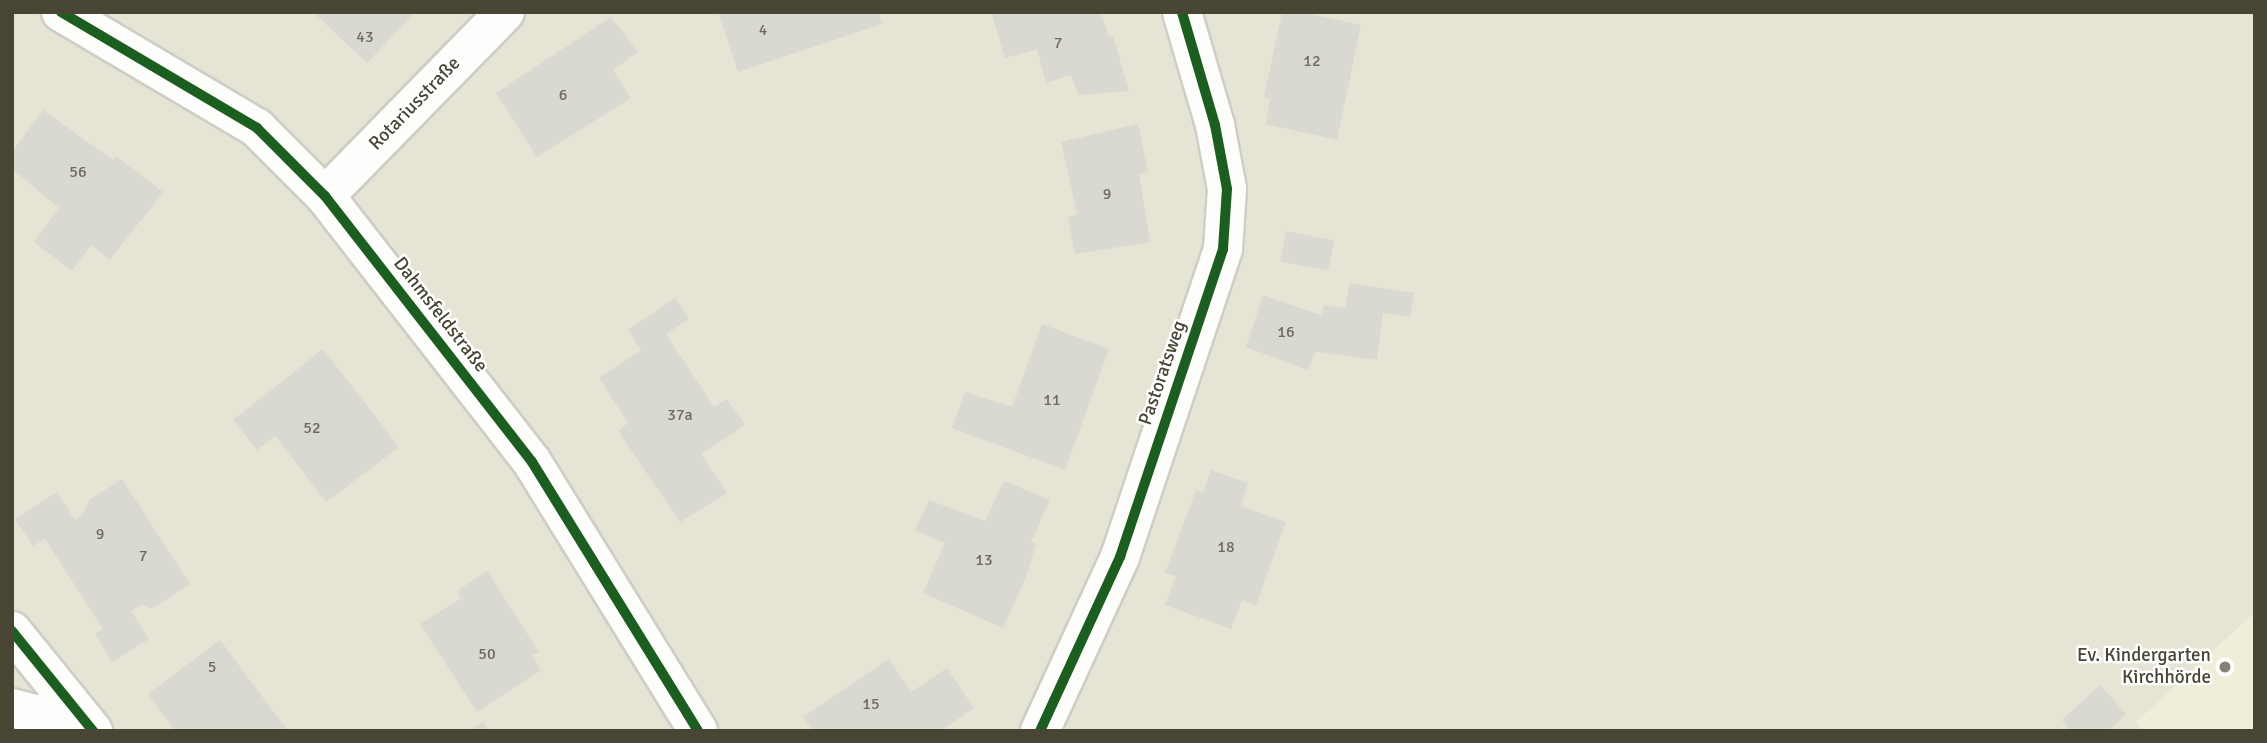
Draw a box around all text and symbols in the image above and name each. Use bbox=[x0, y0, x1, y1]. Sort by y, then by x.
house number: 4 bbox=[759, 20, 767, 40]
house number: 43 bbox=[356, 27, 374, 47]
house number: 7 bbox=[1054, 33, 1062, 53]
house number: 12 bbox=[1303, 51, 1321, 71]
street label: Rotariusstraße bbox=[365, 52, 465, 156]
house number: 6 bbox=[559, 85, 567, 105]
house number: 56 bbox=[69, 162, 87, 182]
house number: 9 bbox=[1103, 184, 1111, 204]
street label: Dahmsfeldstraße bbox=[388, 253, 492, 377]
street label: Pastoratsweg bbox=[1134, 318, 1192, 428]
house number: 16 bbox=[1277, 322, 1295, 342]
house number: 11 bbox=[1043, 390, 1061, 410]
house number: 37a bbox=[667, 405, 693, 425]
house number: 52 bbox=[303, 418, 321, 438]
house number: 9 bbox=[96, 524, 104, 544]
house number: 18 bbox=[1217, 537, 1235, 557]
house number: 7 bbox=[139, 546, 147, 566]
house number: 13 bbox=[975, 550, 993, 570]
house number: 50 bbox=[478, 644, 496, 664]
place label: Ev. Kindergarten Kirchhörde bbox=[2077, 645, 2211, 689]
house number: 5 bbox=[208, 657, 216, 677]
marker: Ev. Kindergarten Kirchhörde bbox=[2217, 659, 2233, 675]
house number: 15 bbox=[862, 694, 880, 714]

